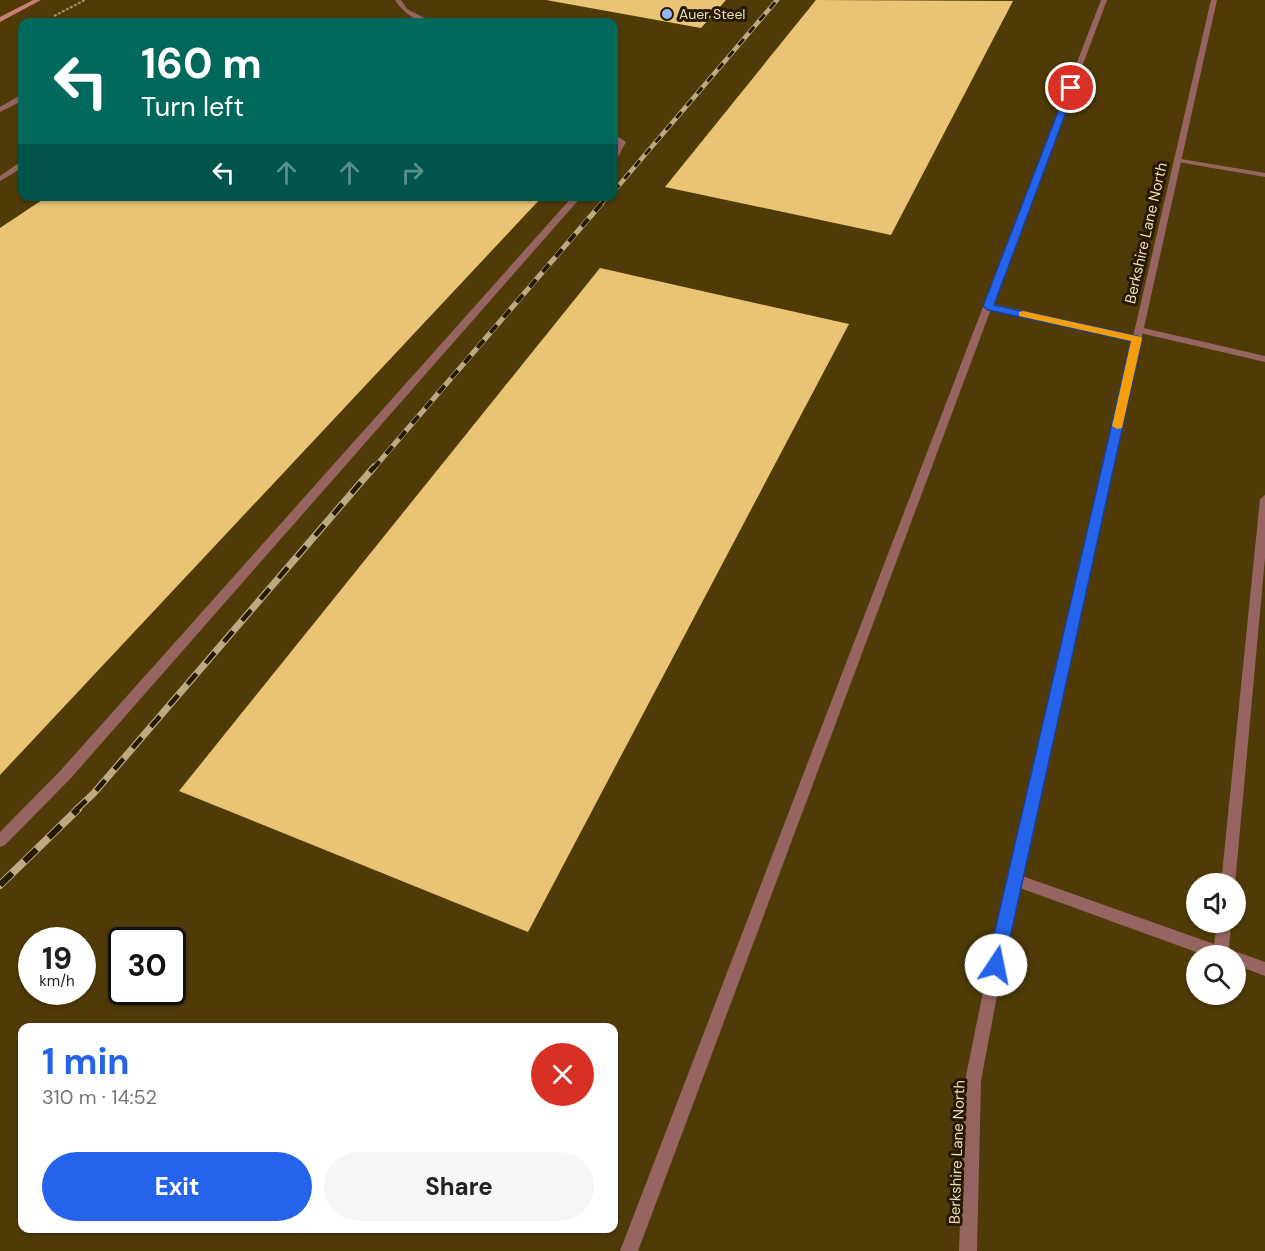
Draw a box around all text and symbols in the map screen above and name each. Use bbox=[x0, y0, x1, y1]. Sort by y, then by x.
place label: Auer Steel bbox=[679, 5, 745, 23]
marker: Auer Steel bbox=[660, 7, 674, 21]
text: 160 m bbox=[141, 36, 262, 91]
icon: left bbox=[42, 42, 120, 120]
pin bbox=[1045, 62, 1096, 113]
icon: arrive bbox=[1054, 71, 1087, 104]
text: Turn left bbox=[141, 89, 244, 124]
icon: left bbox=[207, 156, 240, 189]
icon: ahead bbox=[270, 156, 303, 189]
icon: ahead bbox=[333, 156, 366, 189]
icon: right bbox=[396, 156, 429, 189]
street label: Berkshire Lane North bbox=[1120, 160, 1172, 306]
map controls bbox=[1186, 873, 1246, 1005]
button: sound bbox=[1186, 873, 1246, 933]
speed limit sign: 30 bbox=[108, 927, 186, 1005]
position arrow bbox=[964, 933, 1028, 997]
text: 19 bbox=[42, 939, 72, 978]
button: search bbox=[1186, 945, 1246, 1005]
text: km/h bbox=[39, 971, 75, 991]
text: 1 min bbox=[42, 1038, 130, 1085]
button: close bbox=[531, 1043, 594, 1106]
street label: Berkshire Lane North bbox=[944, 1080, 970, 1224]
text: 310 m · 14:52 bbox=[42, 1084, 157, 1110]
button: Exit bbox=[42, 1152, 312, 1221]
button: Share bbox=[324, 1152, 594, 1221]

